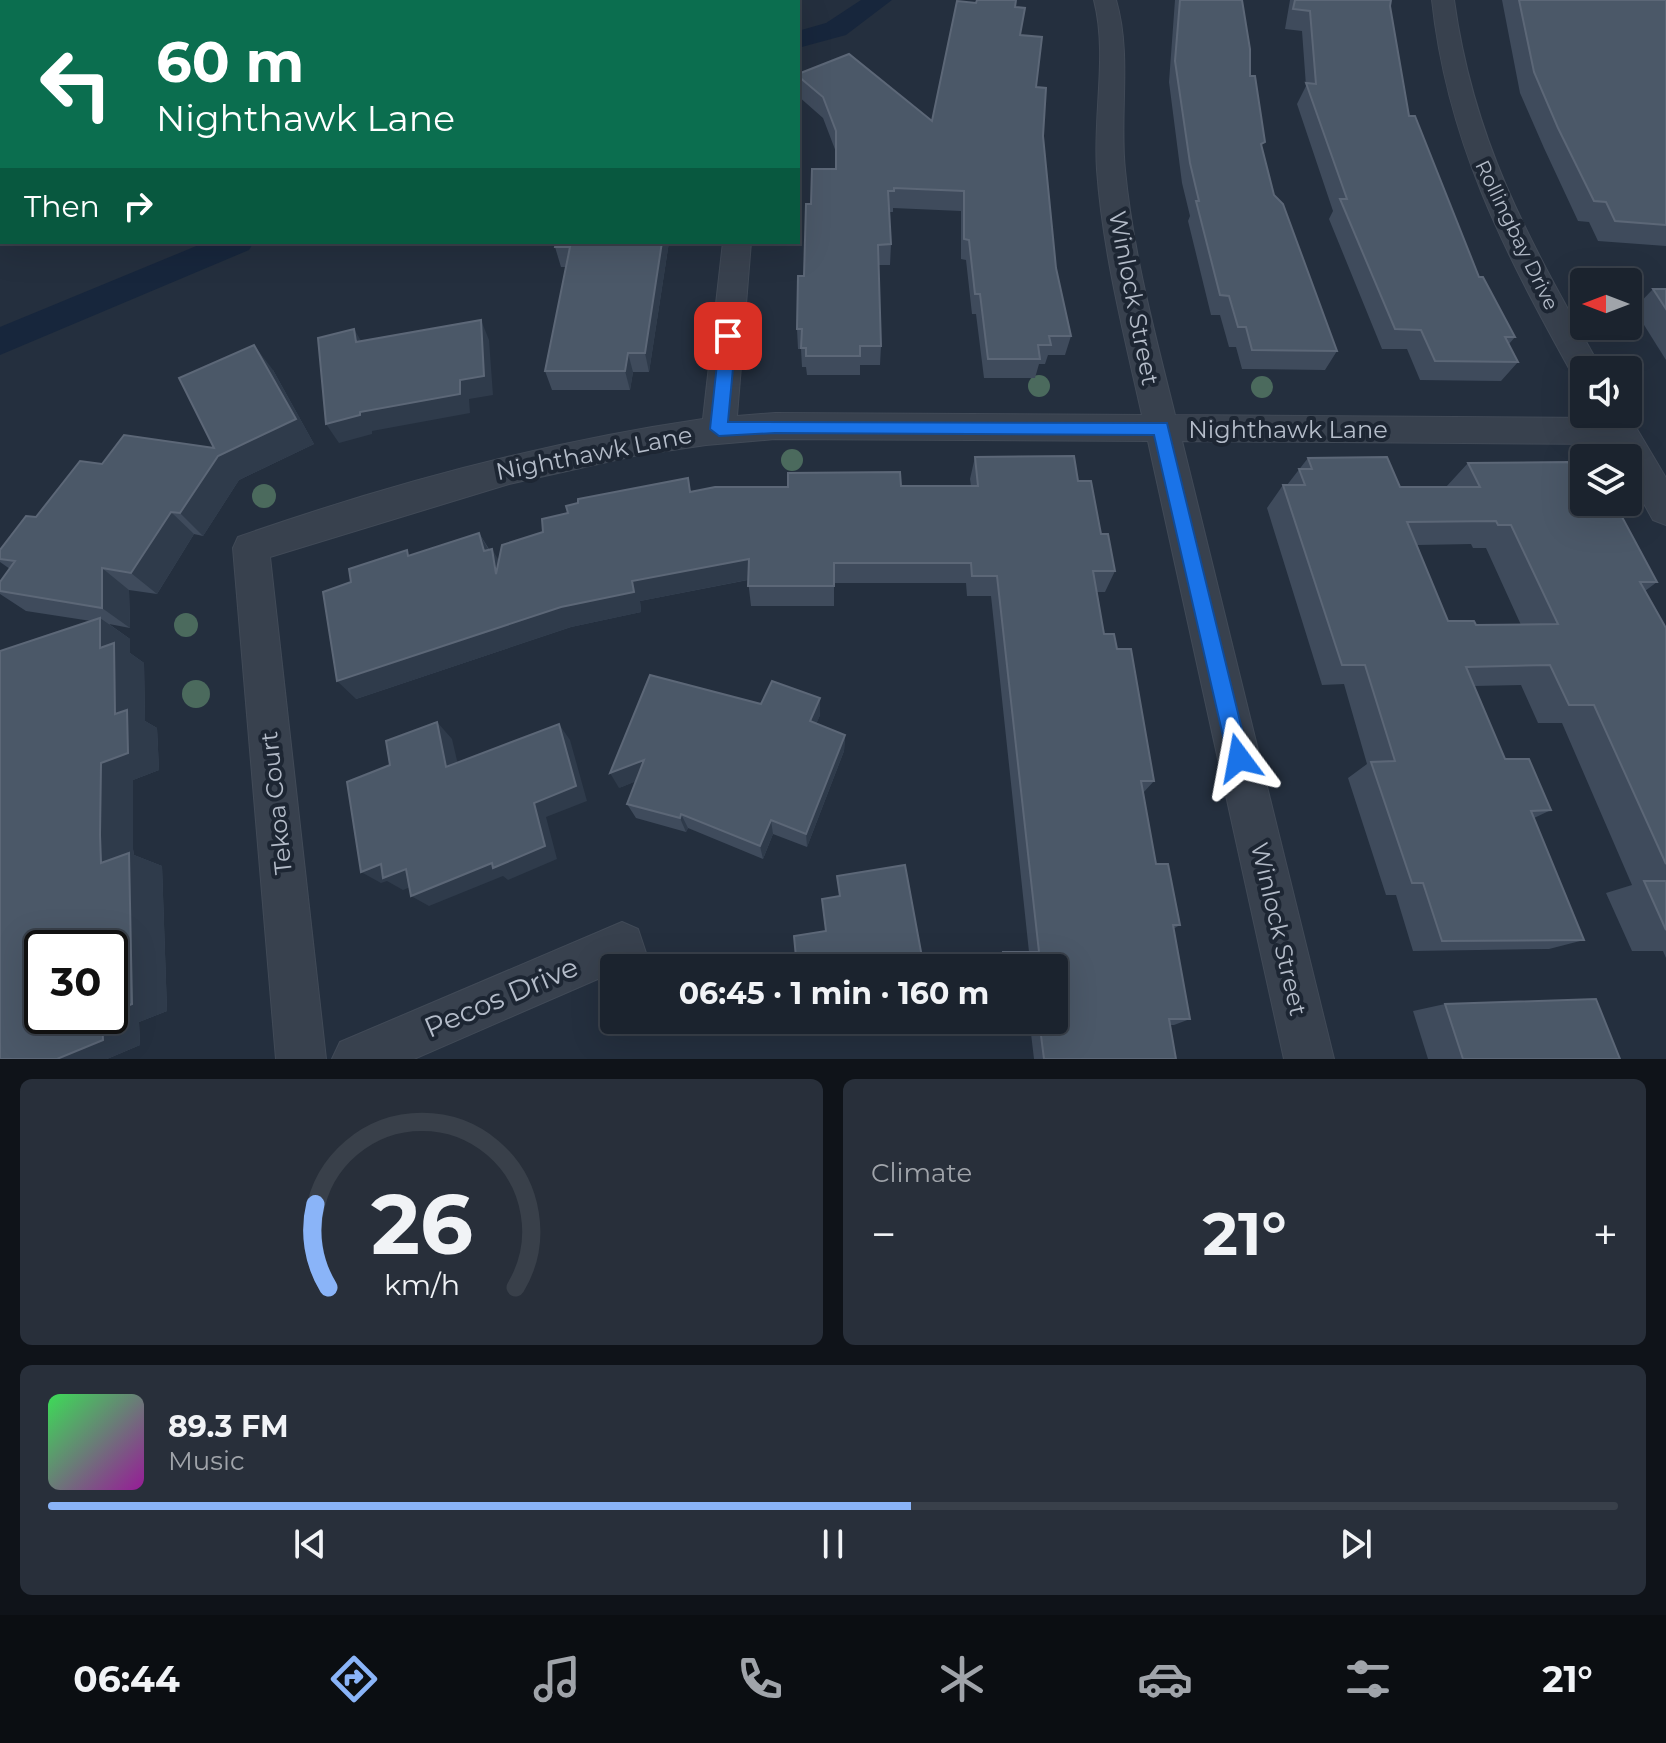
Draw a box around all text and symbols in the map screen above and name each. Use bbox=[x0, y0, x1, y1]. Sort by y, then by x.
text: 60 m bbox=[156, 28, 304, 96]
icon: left bbox=[24, 32, 128, 136]
text: Nighthawk Lane bbox=[156, 96, 455, 140]
street label: Rollingbay Drive bbox=[1470, 156, 1564, 314]
icon: right bbox=[116, 184, 160, 228]
text: Then bbox=[24, 188, 100, 225]
street label: Winlock Street bbox=[1103, 208, 1165, 388]
north arrow bbox=[1570, 268, 1642, 340]
map controls bbox=[1570, 268, 1642, 516]
pin bbox=[694, 302, 762, 370]
icon: arrive bbox=[706, 314, 750, 358]
button: sound bbox=[1570, 356, 1642, 428]
street label: Nighthawk Lane bbox=[1188, 415, 1388, 444]
street label: Nighthawk Lane bbox=[493, 420, 695, 486]
button: layers bbox=[1570, 444, 1642, 516]
position arrow bbox=[1197, 716, 1281, 800]
street label: Tekoa Court bbox=[254, 730, 298, 876]
street label: Winlock Street bbox=[1245, 840, 1313, 1019]
speed limit sign: 30 bbox=[24, 930, 128, 1034]
street label: Pecos Drive bbox=[419, 949, 583, 1045]
text: 06:45 · 1 min · 160 m bbox=[679, 975, 989, 1012]
text: Climate bbox=[871, 1157, 972, 1189]
text: 26 bbox=[370, 1173, 473, 1275]
text: 21° bbox=[1203, 1197, 1287, 1270]
text: − bbox=[871, 1207, 896, 1261]
text: + bbox=[1593, 1207, 1618, 1261]
text: km/h bbox=[383, 1267, 460, 1302]
text: 89.3 FM bbox=[168, 1408, 289, 1445]
text: Music bbox=[168, 1445, 245, 1477]
icon: previous bbox=[288, 1522, 332, 1566]
icon: pause bbox=[811, 1522, 855, 1566]
icon: next bbox=[1334, 1522, 1378, 1566]
icon: directions bbox=[326, 1651, 382, 1707]
icon: music bbox=[529, 1651, 585, 1707]
icon: phone bbox=[732, 1651, 788, 1707]
icon: climate bbox=[934, 1651, 990, 1707]
icon: car bbox=[1137, 1651, 1193, 1707]
icon: filters bbox=[1340, 1651, 1396, 1707]
text: 06:44 bbox=[73, 1657, 180, 1701]
text: 21° bbox=[1542, 1657, 1593, 1701]

